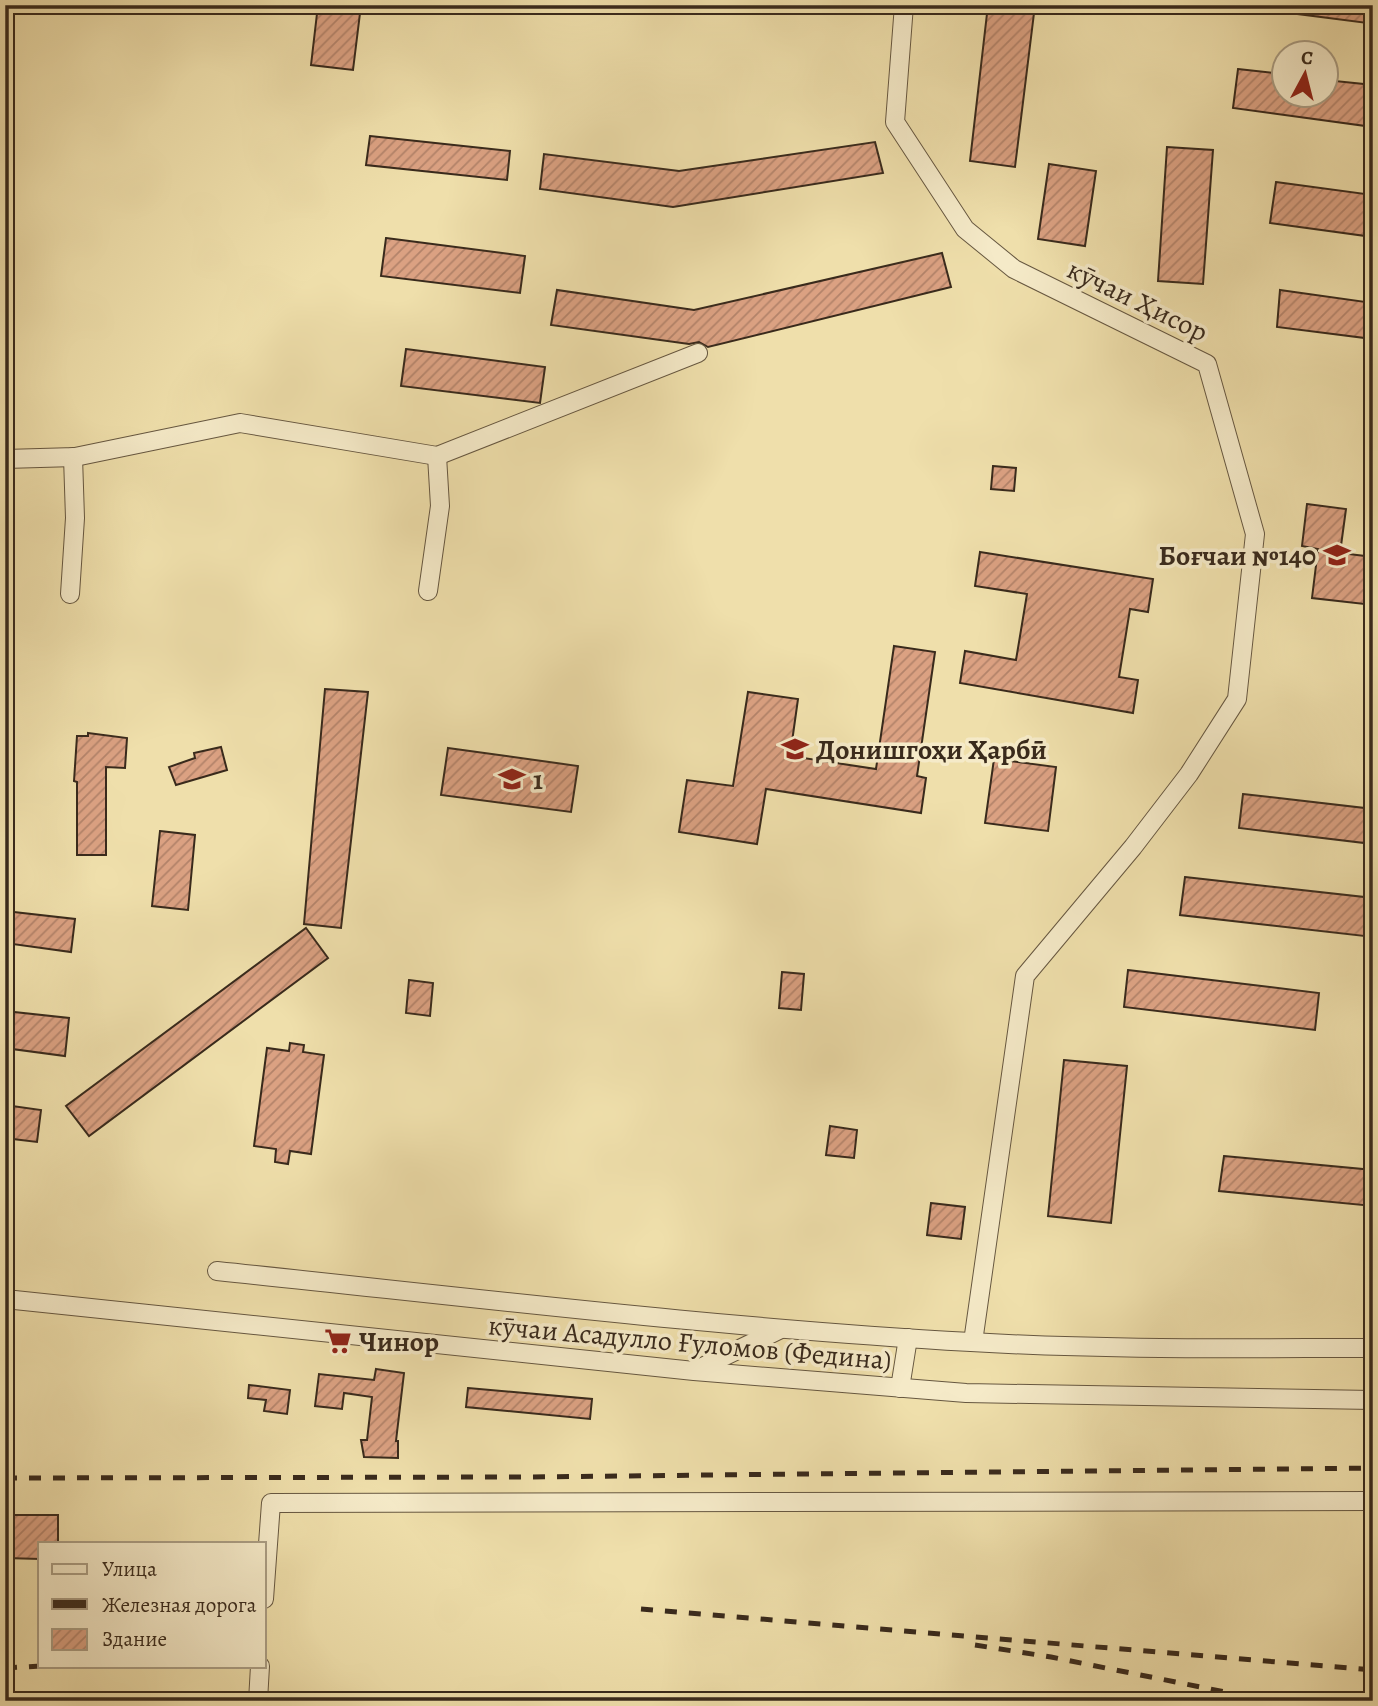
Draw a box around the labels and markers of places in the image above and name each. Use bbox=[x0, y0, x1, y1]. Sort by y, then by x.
place label: Боғчаи №140 bbox=[1158, 537, 1316, 575]
school or university icon: Боғчаи №140 bbox=[1322, 540, 1352, 570]
place label: Донишгоҳи Ҳарбӣ bbox=[816, 731, 1047, 769]
school or university icon: Донишгоҳи Ҳарбӣ bbox=[780, 734, 810, 764]
place label: 1 bbox=[533, 761, 543, 799]
school or university icon: 1 bbox=[497, 764, 527, 794]
place label: Чинор bbox=[359, 1323, 439, 1361]
supermarket icon: Чинор bbox=[323, 1326, 353, 1356]

